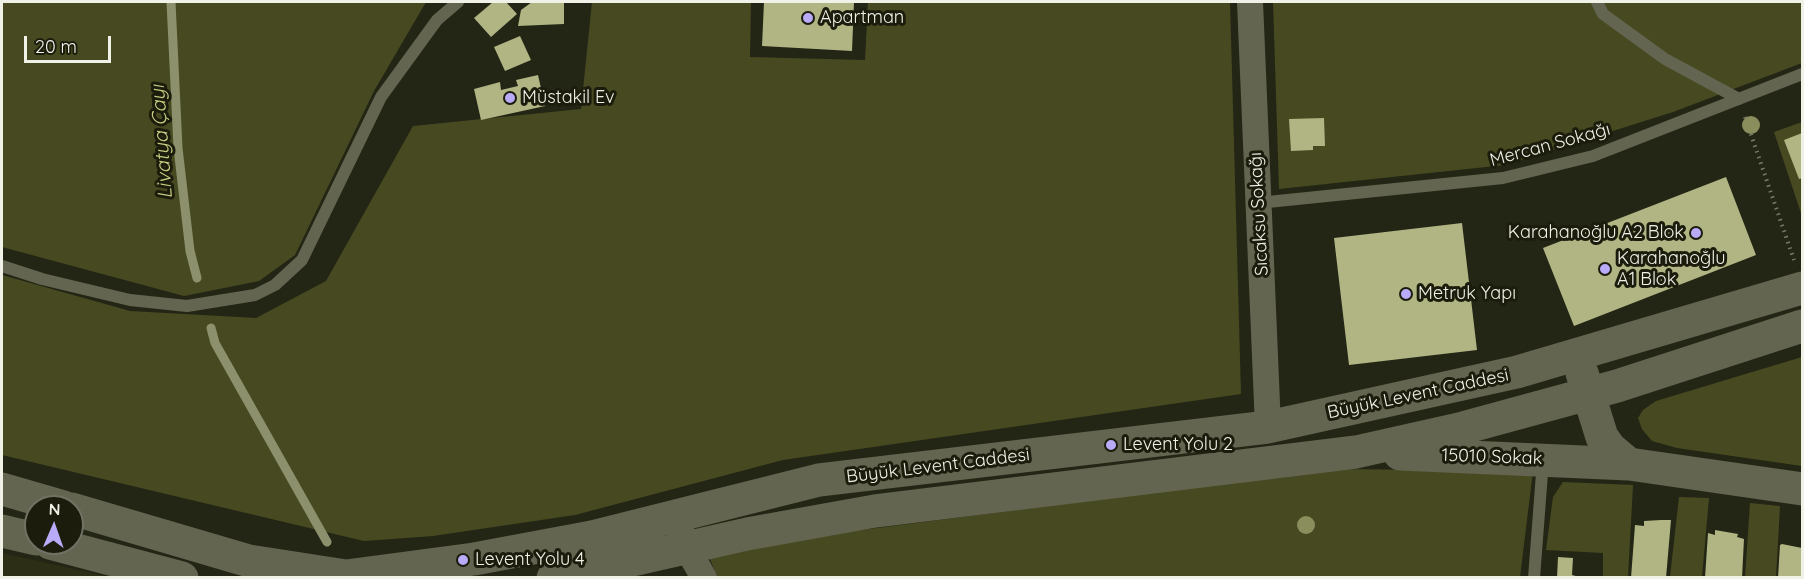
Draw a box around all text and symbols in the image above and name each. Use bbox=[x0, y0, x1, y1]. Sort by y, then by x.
place label: Apartman bbox=[820, 7, 904, 29]
marker: Apartman bbox=[801, 11, 815, 25]
scale bar bbox=[27, 24, 114, 62]
text: 20 m bbox=[35, 35, 77, 58]
water label: Livatya Çayı bbox=[146, 84, 178, 200]
place label: Müstakil Ev bbox=[522, 87, 615, 109]
marker: Müstakil Ev bbox=[503, 91, 517, 105]
street label: Mercan Sokağı bbox=[1487, 119, 1613, 171]
street label: Sıcaksu Sokağı bbox=[1245, 152, 1273, 276]
place label: Karahanoğlu A2 Blok bbox=[1508, 222, 1684, 244]
marker: Karahanoğlu A2 Blok bbox=[1689, 226, 1703, 240]
place label: Karahanoğlu A1 Blok bbox=[1617, 248, 1726, 290]
marker: Karahanoğlu A1 Blok bbox=[1598, 262, 1612, 276]
place label: Metruk Yapı bbox=[1418, 283, 1516, 305]
marker: Metruk Yapı bbox=[1399, 287, 1413, 301]
street label: Büyük Levent Caddesi bbox=[1325, 364, 1511, 424]
place label: Levent Yolu 2 bbox=[1123, 434, 1233, 456]
marker: Levent Yolu 2 bbox=[1104, 438, 1118, 452]
street label: Büyük Levent Caddesi bbox=[845, 444, 1031, 488]
street label: 15010 Sokak bbox=[1441, 444, 1543, 470]
north arrow bbox=[24, 495, 84, 555]
text: N bbox=[48, 499, 61, 519]
place label: Levent Yolu 4 bbox=[475, 549, 585, 571]
marker: Levent Yolu 4 bbox=[456, 553, 470, 567]

